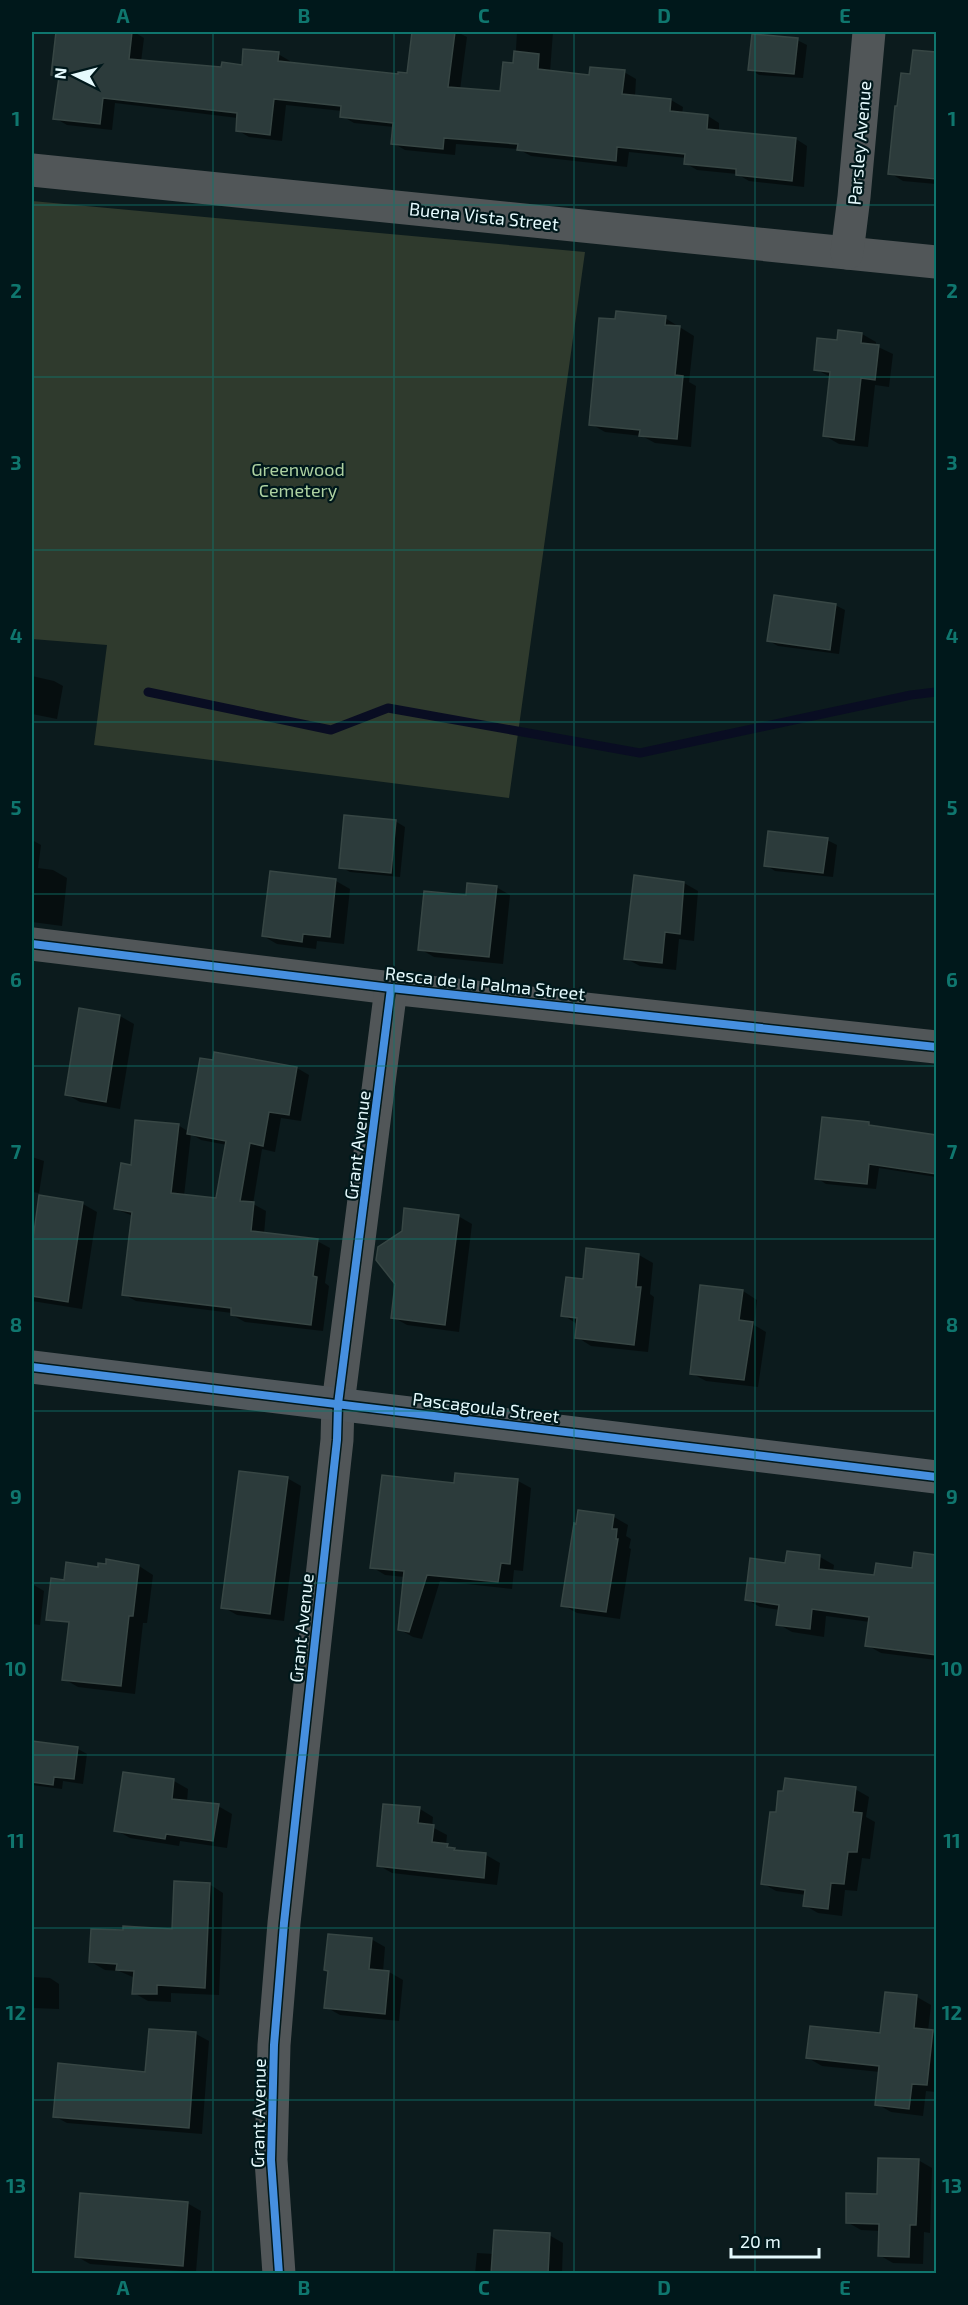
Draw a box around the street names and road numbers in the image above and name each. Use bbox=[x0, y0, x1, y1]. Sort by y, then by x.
street label: Parsley Avenue bbox=[843, 80, 875, 206]
street label: Buena Vista Street bbox=[408, 197, 560, 235]
street label: Resca de la Palma Street bbox=[384, 962, 586, 1004]
street label: Grant Avenue bbox=[339, 1089, 375, 1201]
street label: Pascagoula Street bbox=[411, 1387, 561, 1427]
street label: Grant Avenue bbox=[284, 1572, 318, 1684]
street label: Grant Avenue bbox=[246, 2058, 270, 2168]

